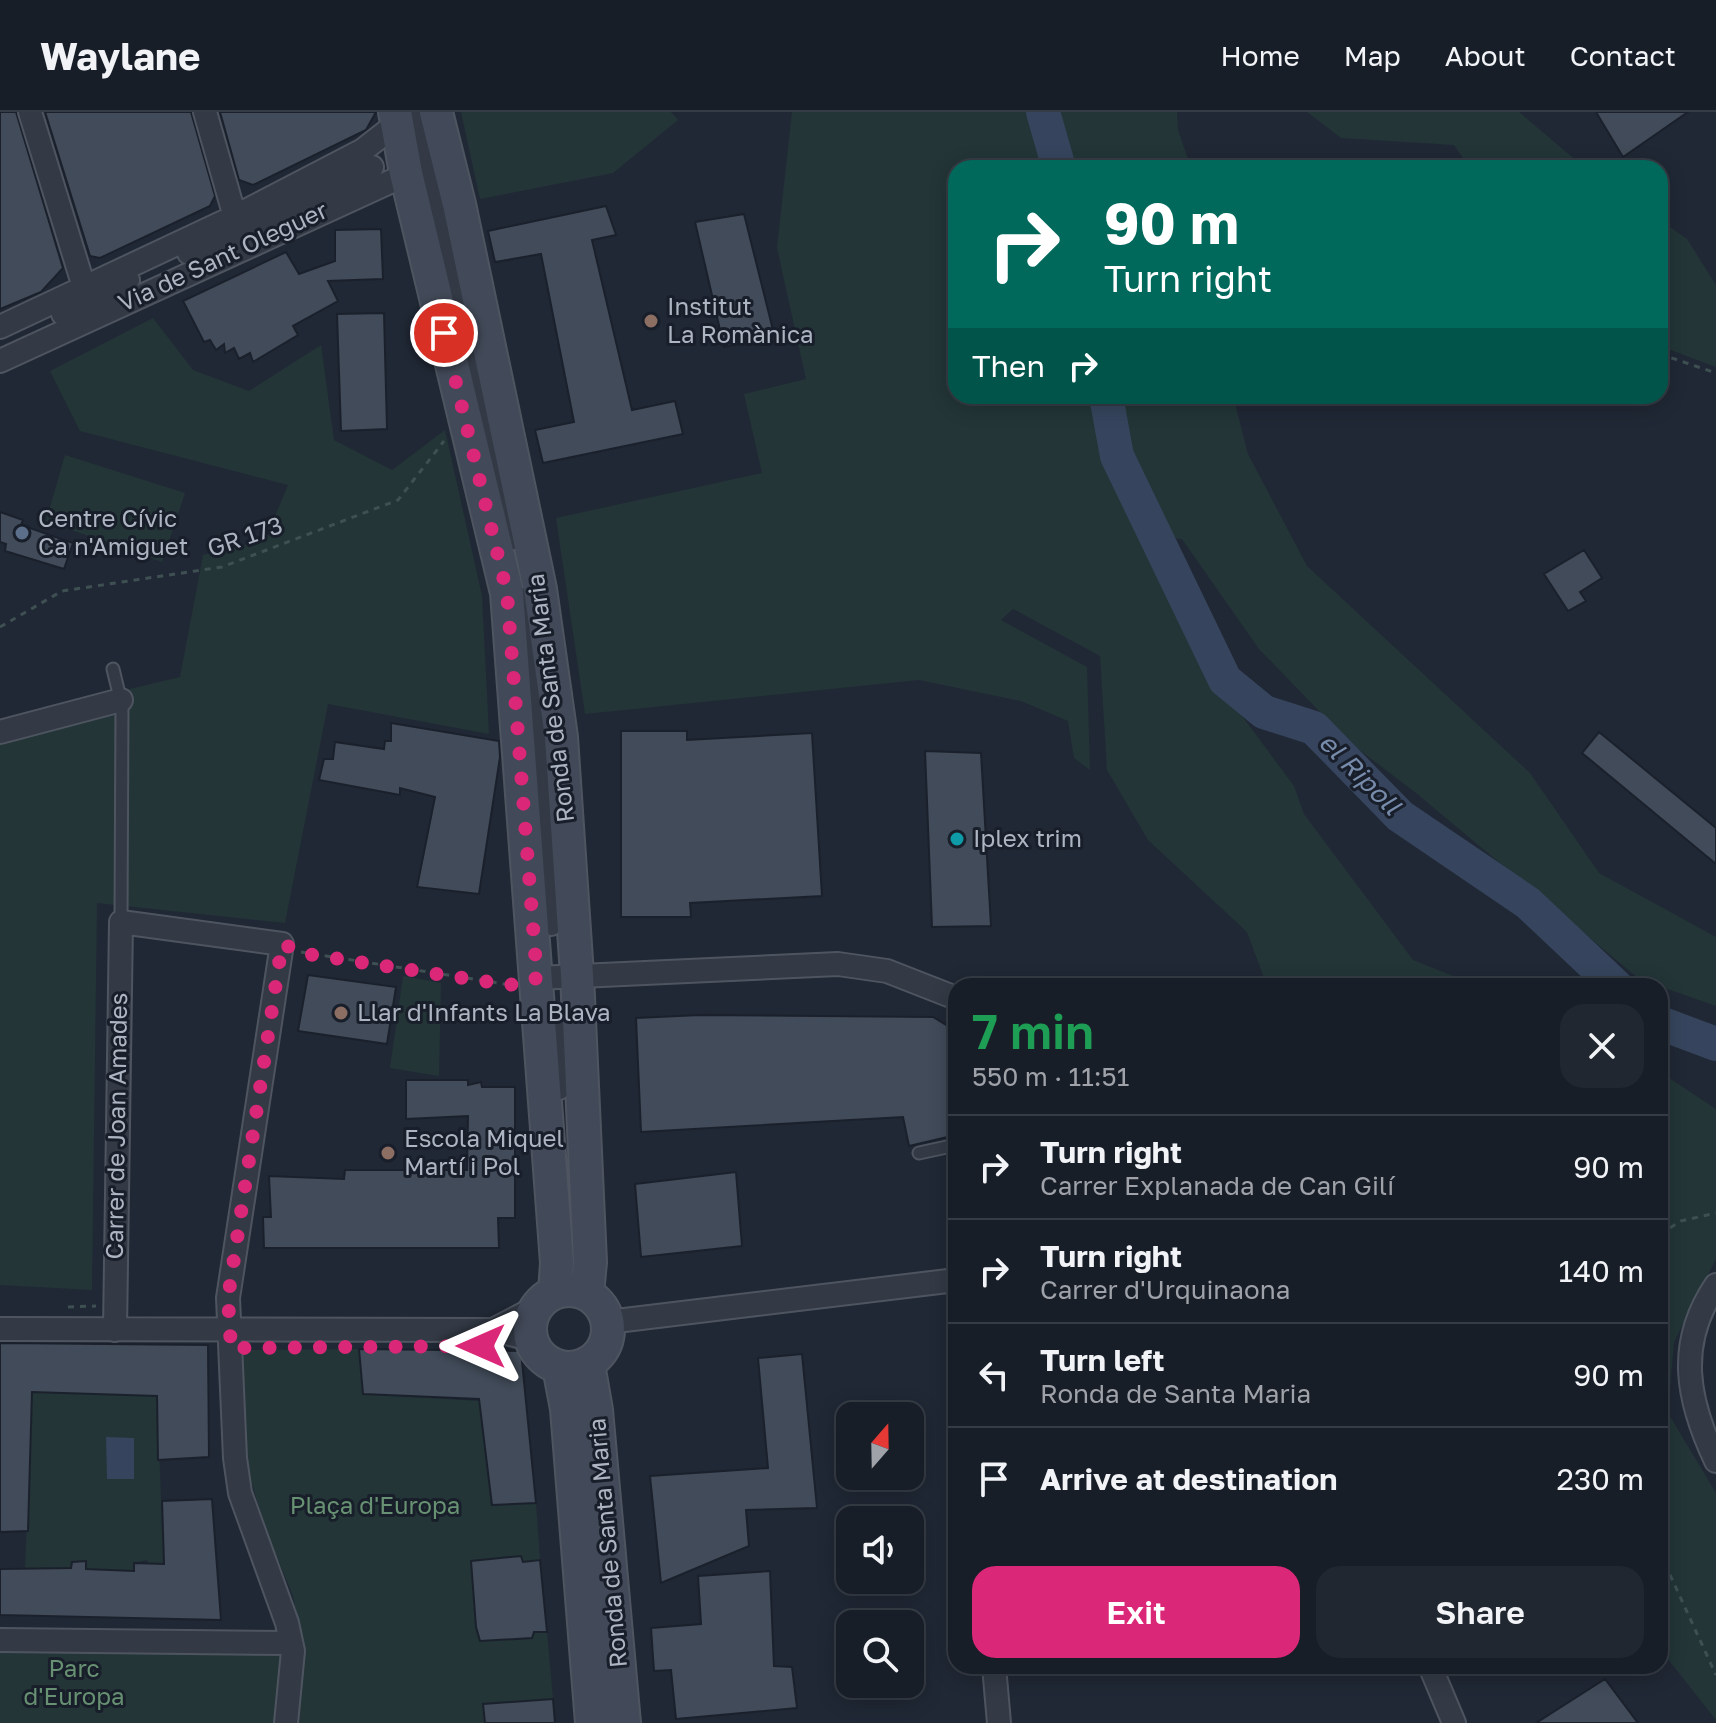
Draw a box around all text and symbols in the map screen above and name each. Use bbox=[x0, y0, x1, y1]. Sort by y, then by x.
text: Waylane bbox=[40, 33, 201, 78]
text: Home bbox=[1221, 39, 1300, 72]
text: Map bbox=[1344, 39, 1401, 72]
text: About bbox=[1445, 39, 1526, 72]
text: Contact bbox=[1570, 39, 1676, 72]
text: 90 m bbox=[1104, 189, 1239, 256]
icon: right bbox=[972, 192, 1076, 296]
street label: Via de Sant Oleguer bbox=[113, 194, 332, 317]
text: Turn right bbox=[1104, 257, 1272, 300]
place label: Institut La Romànica bbox=[667, 291, 814, 348]
pin bbox=[410, 299, 478, 367]
icon: arrive bbox=[422, 311, 466, 355]
marker: Institut La Romànica bbox=[642, 312, 660, 330]
icon: right bbox=[1061, 344, 1105, 388]
text: Then bbox=[972, 348, 1045, 384]
place label: Centre Cívic Ca n'Amiguet bbox=[38, 503, 188, 560]
street label: GR 173 bbox=[203, 509, 286, 562]
marker: Centre Cívic Ca n'Amiguet bbox=[13, 524, 31, 542]
street label: Ronda de Santa Maria bbox=[520, 572, 579, 824]
water label: el Ripoll bbox=[1313, 726, 1409, 822]
place label: Iplex trim bbox=[973, 823, 1082, 852]
marker: Iplex trim bbox=[948, 830, 966, 848]
street label: Carrer de Joan Amades bbox=[99, 992, 132, 1260]
place label: Llar d'Infants La Blava bbox=[357, 997, 611, 1026]
text: 7 min bbox=[972, 1002, 1094, 1060]
marker: Llar d'Infants La Blava bbox=[332, 1004, 350, 1022]
button: close bbox=[1560, 1004, 1644, 1088]
text: 550 m · 11:51 bbox=[972, 1061, 1129, 1092]
place label: Escola Miquel Martí i Pol bbox=[404, 1123, 564, 1180]
text: Turn right bbox=[1040, 1134, 1182, 1170]
marker: Escola Miquel Martí i Pol bbox=[379, 1144, 397, 1162]
icon: right bbox=[972, 1145, 1016, 1189]
text: 90 m bbox=[1573, 1149, 1644, 1185]
text: Carrer Explanada de Can Gilí bbox=[1040, 1170, 1394, 1201]
text: Turn right bbox=[1040, 1238, 1182, 1274]
icon: right bbox=[972, 1249, 1016, 1293]
text: 140 m bbox=[1559, 1253, 1644, 1289]
text: Carrer d'Urquinaona bbox=[1040, 1274, 1290, 1305]
position arrow bbox=[439, 1304, 523, 1388]
text: Turn left bbox=[1040, 1342, 1165, 1378]
icon: left bbox=[972, 1353, 1016, 1397]
text: 90 m bbox=[1573, 1357, 1644, 1393]
text: Ronda de Santa Maria bbox=[1040, 1378, 1311, 1409]
north arrow bbox=[836, 1402, 924, 1490]
map controls bbox=[836, 1402, 924, 1698]
street label: Ronda de Santa Maria bbox=[581, 1417, 632, 1669]
icon: arrive bbox=[972, 1457, 1016, 1501]
text: Arrive at destination bbox=[1040, 1461, 1337, 1497]
text: 230 m bbox=[1556, 1461, 1644, 1497]
park label: Plaça d'Europa bbox=[290, 1490, 460, 1519]
button: sound bbox=[836, 1506, 924, 1594]
button: Exit bbox=[972, 1566, 1300, 1658]
button: Share bbox=[1316, 1566, 1644, 1658]
button: search bbox=[836, 1610, 924, 1698]
park label: Parc d'Europa bbox=[23, 1653, 125, 1710]

